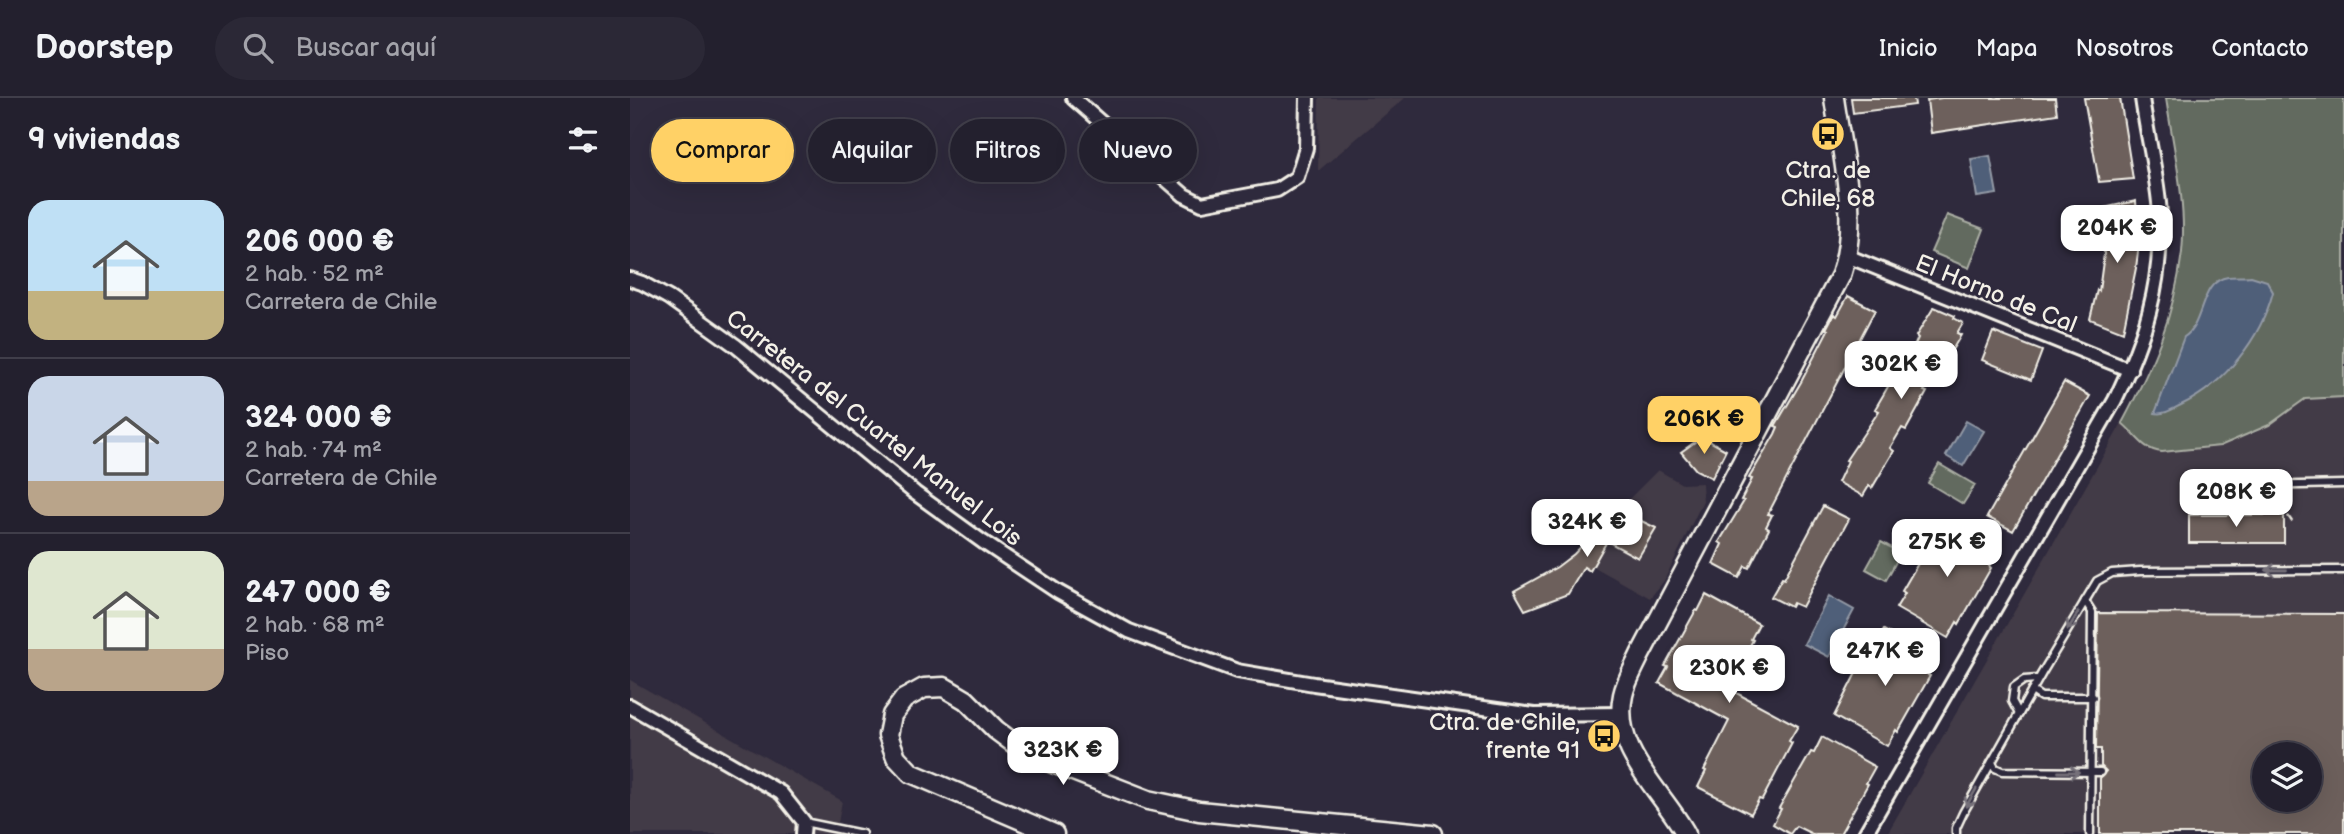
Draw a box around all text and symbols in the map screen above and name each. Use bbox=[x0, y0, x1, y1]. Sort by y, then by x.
search box bbox=[215, 17, 705, 80]
text: Doorstep bbox=[35, 28, 173, 68]
icon: search bbox=[239, 29, 277, 67]
text: Buscar aquí bbox=[295, 33, 436, 64]
text: Inicio bbox=[1879, 34, 1938, 63]
text: Mapa bbox=[1976, 34, 2038, 63]
text: Nosotros bbox=[2076, 34, 2173, 63]
text: Contacto bbox=[2211, 34, 2309, 63]
bus stop icon: Ctra. de Chile, 68 bbox=[1809, 115, 1847, 153]
chip: Comprar bbox=[651, 119, 794, 182]
chip: Alquilar bbox=[808, 119, 936, 182]
chip: Filtros bbox=[950, 119, 1065, 182]
chip: Nuevo bbox=[1079, 119, 1197, 182]
icon: filters bbox=[564, 121, 602, 159]
text: 9 viviendas bbox=[28, 122, 180, 158]
place label: Ctra. de Chile, 68 bbox=[1781, 156, 1875, 213]
pin: 204K € bbox=[2060, 206, 2174, 265]
text: 204K € bbox=[2077, 214, 2157, 242]
text: 206 000 € bbox=[245, 224, 394, 260]
icon: home bbox=[84, 228, 168, 312]
street label: El Horno de Cal bbox=[1911, 248, 2081, 340]
text: 2 hab. · 52 m² bbox=[245, 260, 384, 288]
text: Carretera de Chile bbox=[245, 288, 437, 316]
street label: Carretera del Cuartel Manuel Lois bbox=[720, 303, 1028, 553]
pin: 302K € bbox=[1844, 342, 1958, 401]
text: 302K € bbox=[1861, 350, 1941, 378]
pin: 206K € bbox=[1647, 396, 1761, 456]
text: 324 000 € bbox=[245, 400, 392, 436]
icon: home bbox=[84, 404, 168, 488]
text: 206K € bbox=[1664, 405, 1744, 433]
text: 2 hab. · 74 m² bbox=[245, 436, 382, 464]
text: Carretera de Chile bbox=[245, 464, 437, 492]
pin: 208K € bbox=[2179, 470, 2293, 529]
text: 208K € bbox=[2196, 478, 2276, 506]
pin: 324K € bbox=[1530, 500, 1644, 559]
text: 324K € bbox=[1547, 508, 1627, 536]
pin: 275K € bbox=[1890, 519, 2004, 579]
text: 275K € bbox=[1908, 528, 1986, 556]
one-way arrow bbox=[2265, 563, 2288, 577]
text: 247 000 € bbox=[245, 575, 391, 611]
icon: home bbox=[84, 579, 168, 663]
text: 2 hab. · 68 m² bbox=[245, 611, 385, 639]
one-way arrow bbox=[2066, 611, 2080, 631]
pin: 247K € bbox=[1828, 628, 1942, 688]
text: 247K € bbox=[1846, 637, 1924, 665]
text: Piso bbox=[245, 639, 289, 667]
pin: 230K € bbox=[1672, 646, 1786, 705]
text: 230K € bbox=[1689, 654, 1769, 682]
place label: Ctra. de Chile, frente 91 bbox=[1429, 708, 1580, 765]
bus stop icon: Ctra. de Chile, frente 91 bbox=[1585, 717, 1623, 755]
pin: 323K € bbox=[1006, 728, 1120, 787]
text: 323K € bbox=[1023, 736, 1103, 764]
map controls bbox=[2252, 742, 2322, 812]
button: layers bbox=[2252, 742, 2322, 812]
one-way arrow bbox=[2057, 765, 2080, 779]
one-way arrow bbox=[1964, 788, 1978, 808]

